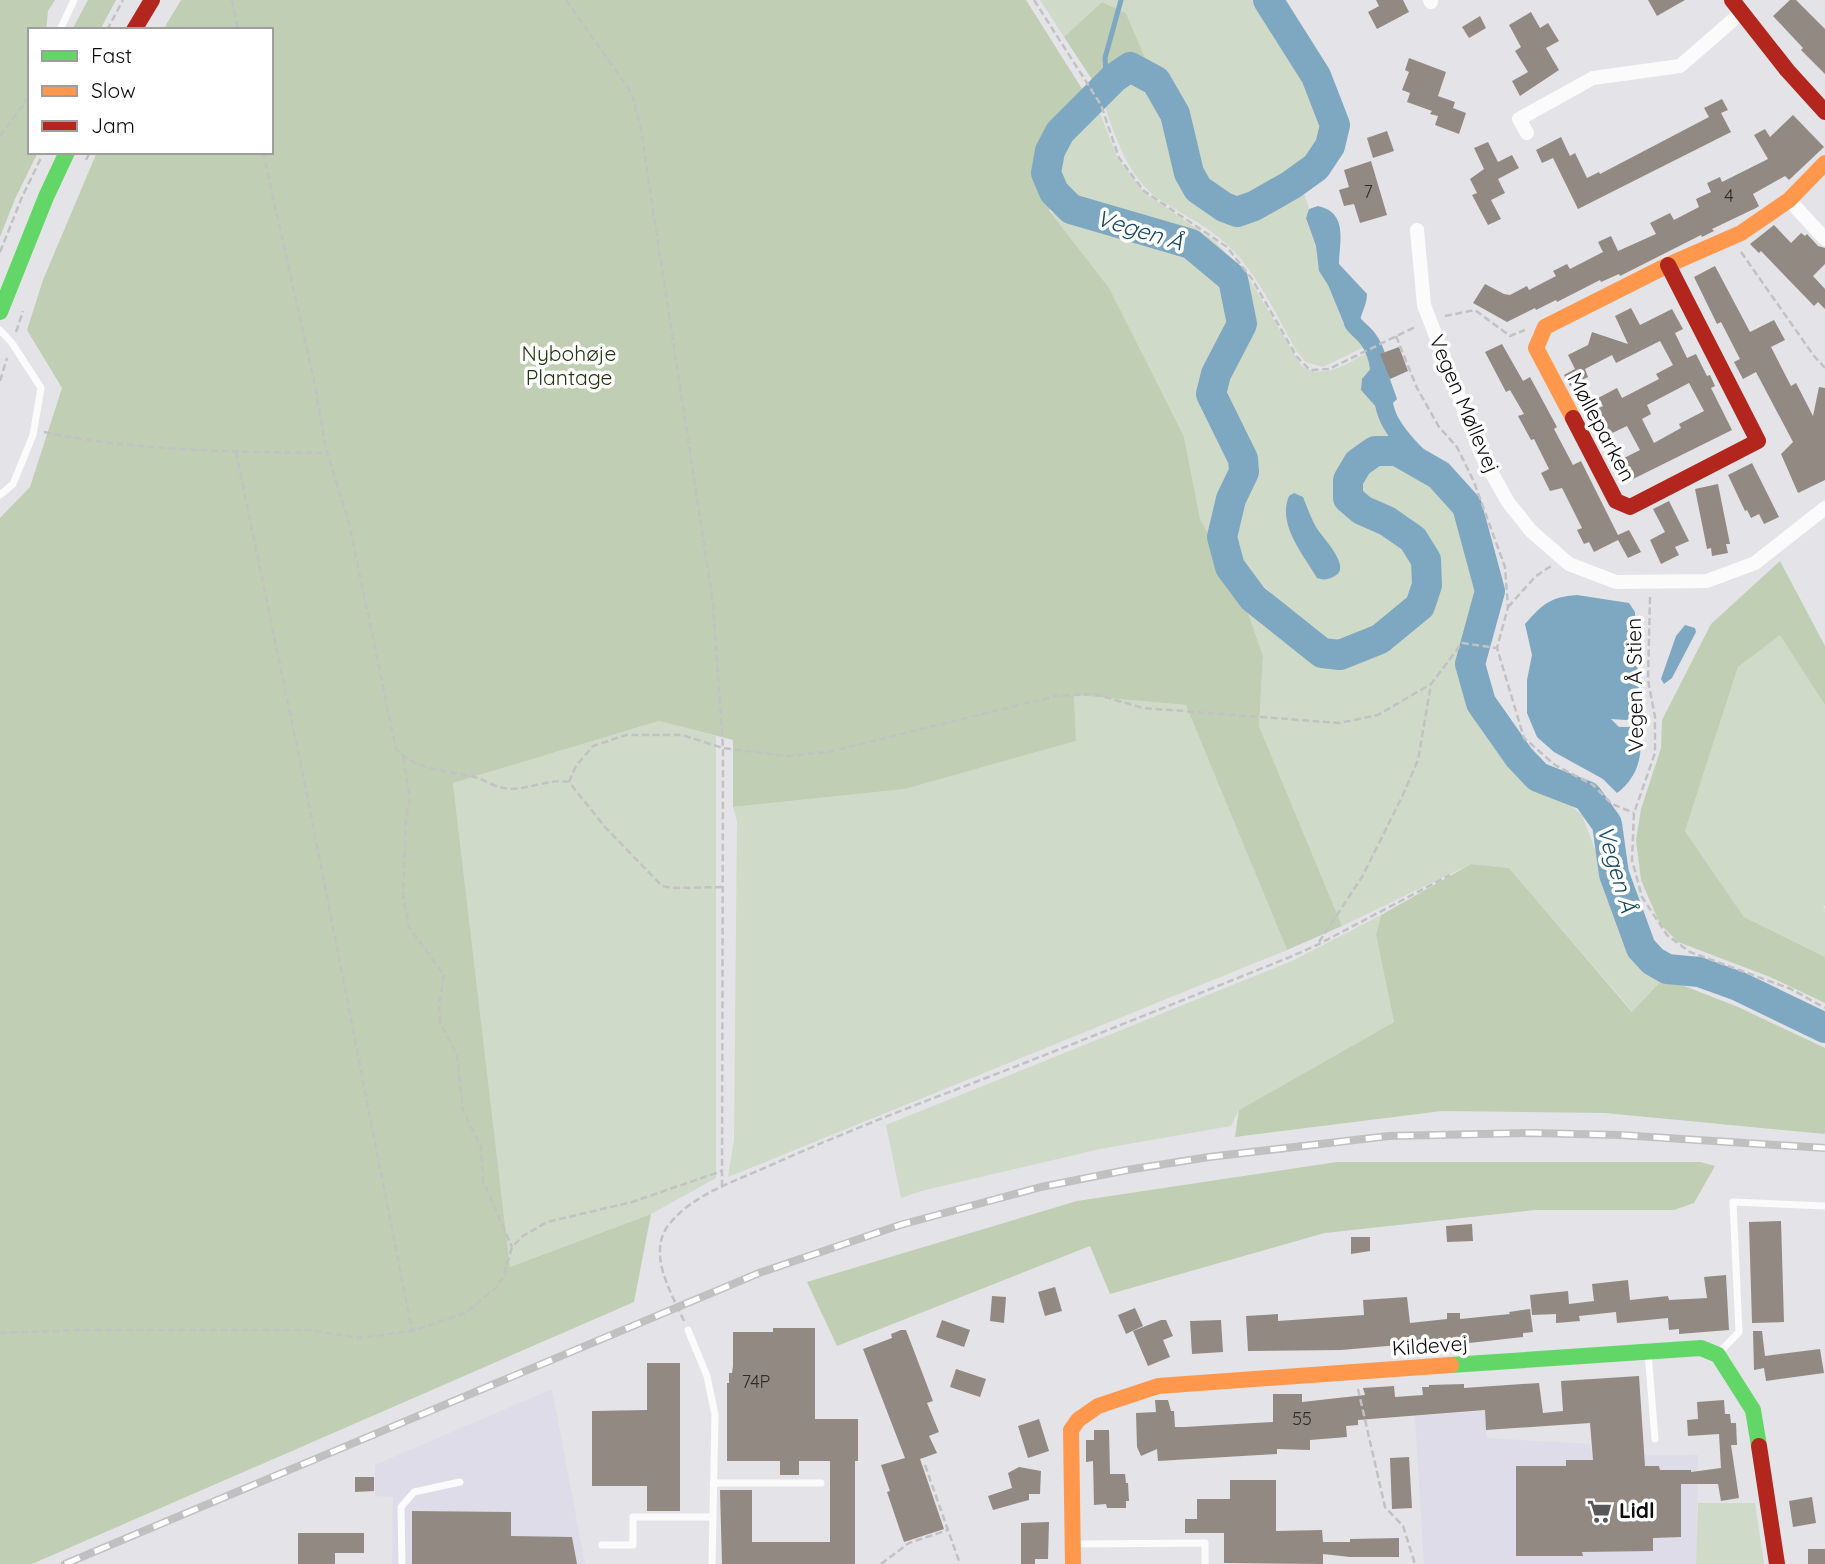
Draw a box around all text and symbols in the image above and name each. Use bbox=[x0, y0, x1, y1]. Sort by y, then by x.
legend bbox=[28, 28, 273, 154]
text: Fast bbox=[91, 42, 132, 68]
text: Slow bbox=[91, 77, 136, 103]
text: Jam bbox=[91, 112, 135, 138]
house number: 7 bbox=[1363, 180, 1373, 203]
house number: 4 bbox=[1724, 184, 1734, 207]
water label: Vegen Å bbox=[1093, 203, 1187, 256]
street label: Vegen Møllevej bbox=[1424, 331, 1506, 477]
park label: Nybohøje Plantage bbox=[522, 340, 616, 390]
street label: Mølleparken bbox=[1562, 368, 1641, 485]
street label: Vegen Å Stien bbox=[1620, 618, 1648, 752]
water label: Vegen Å bbox=[1591, 822, 1644, 916]
street label: Kildevej bbox=[1391, 1329, 1469, 1361]
house number: 74P bbox=[742, 1370, 770, 1393]
house number: 55 bbox=[1292, 1407, 1312, 1430]
supermarket icon: Lidl bbox=[1585, 1497, 1613, 1525]
place label: Lidl bbox=[1619, 1497, 1655, 1523]

